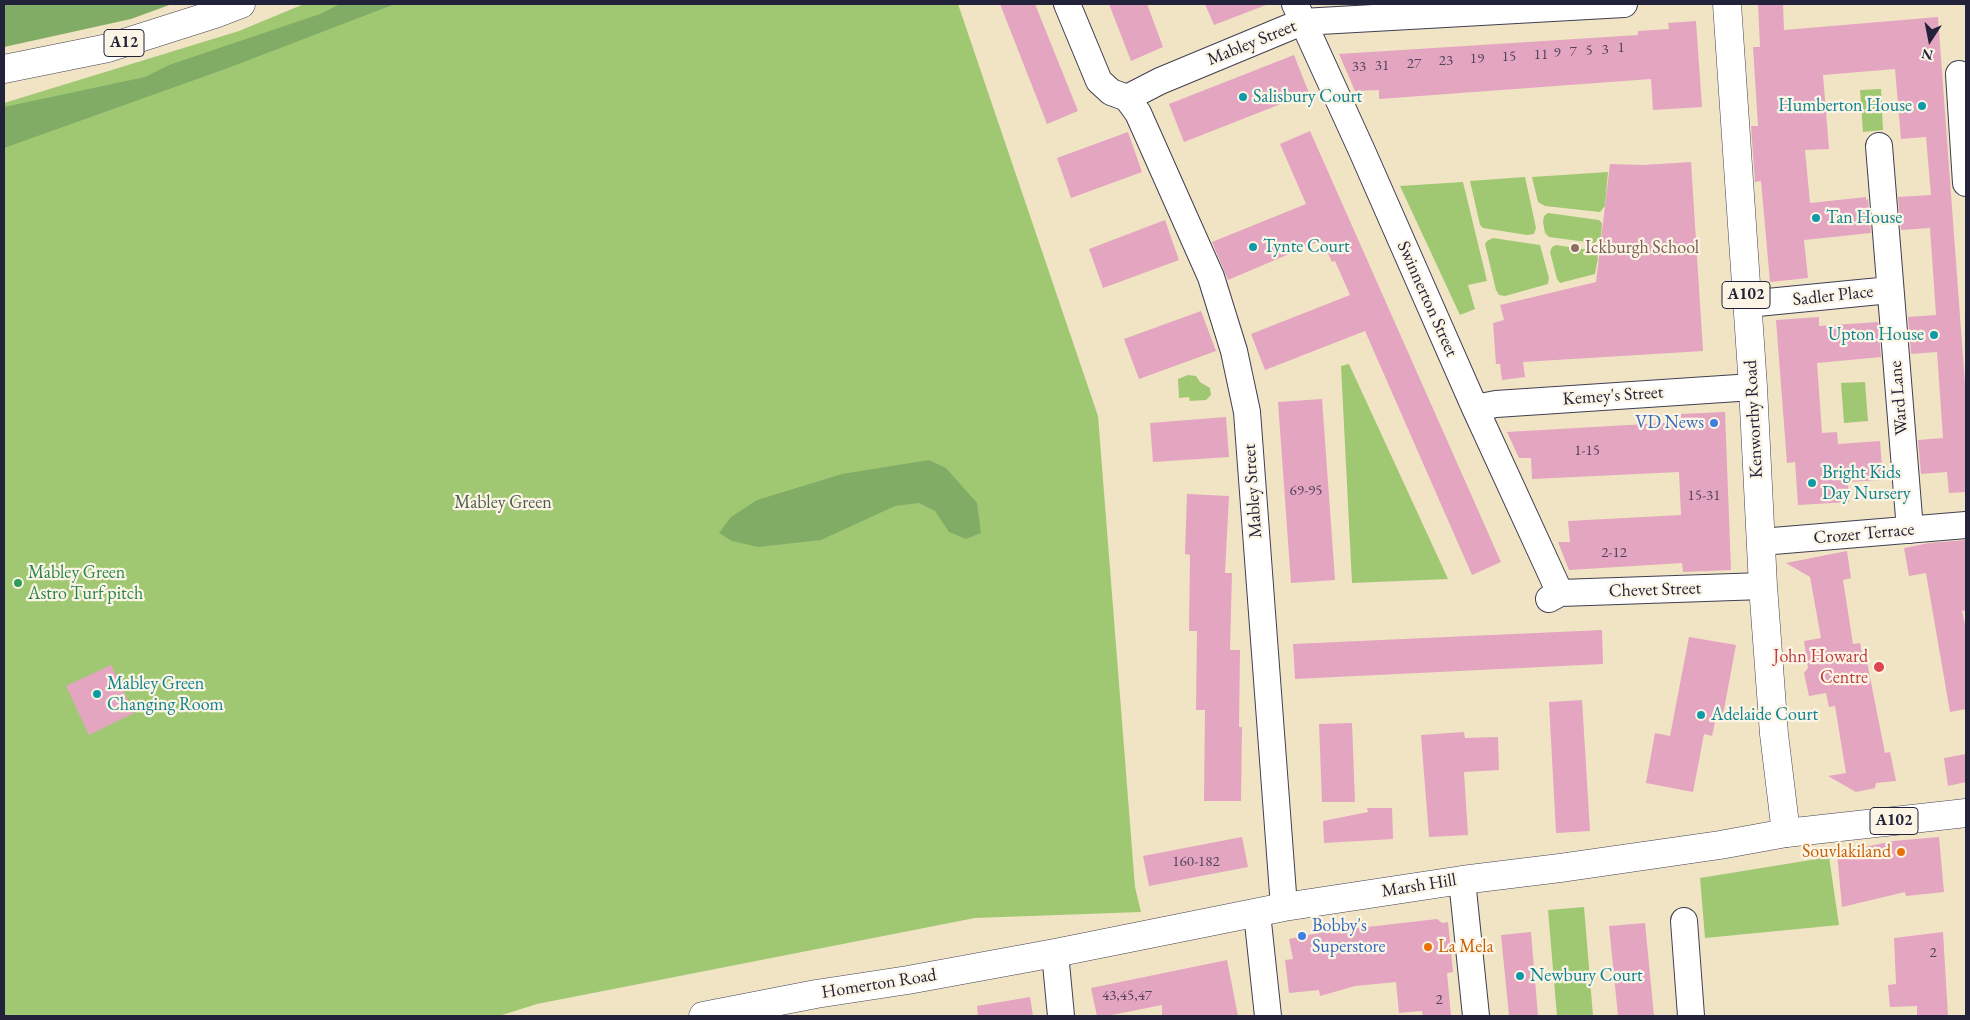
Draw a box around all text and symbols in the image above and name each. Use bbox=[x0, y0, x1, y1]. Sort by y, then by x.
street label: Mabley Street bbox=[1204, 15, 1300, 71]
north arrow bbox=[1905, 15, 1955, 65]
road number: A12 bbox=[104, 29, 144, 56]
house number: 1 bbox=[1617, 39, 1625, 57]
house number: 3 bbox=[1601, 41, 1609, 59]
house number: 5 bbox=[1585, 42, 1593, 60]
house number: 7 bbox=[1569, 43, 1577, 61]
house number: 9 bbox=[1553, 44, 1561, 62]
text: N bbox=[1920, 45, 1934, 65]
house number: 11 bbox=[1534, 46, 1548, 64]
house number: 15 bbox=[1502, 48, 1516, 66]
house number: 19 bbox=[1470, 50, 1484, 68]
house number: 23 bbox=[1439, 52, 1453, 70]
house number: 27 bbox=[1407, 55, 1421, 73]
house number: 31 bbox=[1375, 57, 1389, 75]
house number: 33 bbox=[1352, 58, 1366, 76]
place label: Salisbury Court bbox=[1253, 86, 1362, 108]
marker: Salisbury Court bbox=[1237, 91, 1249, 103]
place label: Humberton House bbox=[1778, 95, 1912, 117]
marker: Humberton House bbox=[1916, 100, 1928, 112]
place label: Tan House bbox=[1826, 207, 1902, 229]
marker: Tan House bbox=[1810, 212, 1822, 224]
place label: Tynte Court bbox=[1263, 236, 1350, 258]
place label: Ickburgh School bbox=[1585, 237, 1699, 259]
street label: Swinnerton Street bbox=[1392, 238, 1462, 360]
marker: Tynte Court bbox=[1247, 241, 1259, 253]
marker: Ickburgh School bbox=[1569, 242, 1581, 254]
street label: Sadler Place bbox=[1792, 281, 1874, 311]
road number: A102 bbox=[1722, 282, 1770, 308]
place label: Upton House bbox=[1828, 324, 1924, 346]
marker: Upton House bbox=[1928, 329, 1940, 341]
street label: Kenworthy Road bbox=[1740, 359, 1768, 479]
street label: Ward Lane bbox=[1885, 360, 1913, 436]
street label: Kemey's Street bbox=[1562, 382, 1664, 410]
place label: VD News bbox=[1635, 412, 1704, 434]
marker: VD News bbox=[1708, 417, 1720, 429]
house number: 1-15 bbox=[1574, 442, 1600, 460]
street label: Mabley Street bbox=[1239, 443, 1267, 539]
place label: Bright Kids Day Nursery bbox=[1822, 462, 1911, 504]
marker: Bright Kids Day Nursery bbox=[1806, 477, 1818, 489]
house number: 69-95 bbox=[1290, 482, 1322, 500]
house number: 15-31 bbox=[1688, 487, 1720, 505]
park label: Mabley Green bbox=[454, 492, 552, 514]
street label: Crozer Terrace bbox=[1813, 519, 1915, 549]
house number: 2-12 bbox=[1601, 544, 1627, 562]
place label: Mabley Green Astro Turf pitch bbox=[28, 562, 143, 604]
marker: Mabley Green Astro Turf pitch bbox=[12, 577, 24, 589]
street label: Chevet Street bbox=[1608, 578, 1702, 602]
place label: John Howard Centre bbox=[1773, 646, 1868, 689]
marker: John Howard Centre bbox=[1872, 660, 1886, 674]
place label: Mabley Green Changing Room bbox=[107, 673, 224, 716]
marker: Mabley Green Changing Room bbox=[91, 688, 103, 700]
place label: Adelaide Court bbox=[1711, 704, 1818, 726]
marker: Adelaide Court bbox=[1695, 709, 1707, 721]
road number: A102 bbox=[1870, 808, 1918, 834]
place label: Souvlakiland bbox=[1802, 841, 1891, 863]
marker: Souvlakiland bbox=[1895, 846, 1907, 858]
house number: 160-182 bbox=[1172, 853, 1220, 871]
street label: Marsh Hill bbox=[1380, 869, 1458, 903]
place label: Bobby's Superstore bbox=[1312, 915, 1386, 958]
marker: Bobby's Superstore bbox=[1296, 930, 1308, 942]
place label: La Mela bbox=[1438, 936, 1494, 958]
marker: La Mela bbox=[1422, 941, 1434, 953]
house number: 2 bbox=[1929, 944, 1937, 962]
street label: Homerton Road bbox=[820, 964, 938, 1004]
place label: Newbury Court bbox=[1530, 965, 1643, 987]
marker: Newbury Court bbox=[1514, 970, 1526, 982]
house number: 43,45,47 bbox=[1102, 987, 1152, 1005]
house number: 2 bbox=[1435, 991, 1443, 1009]

